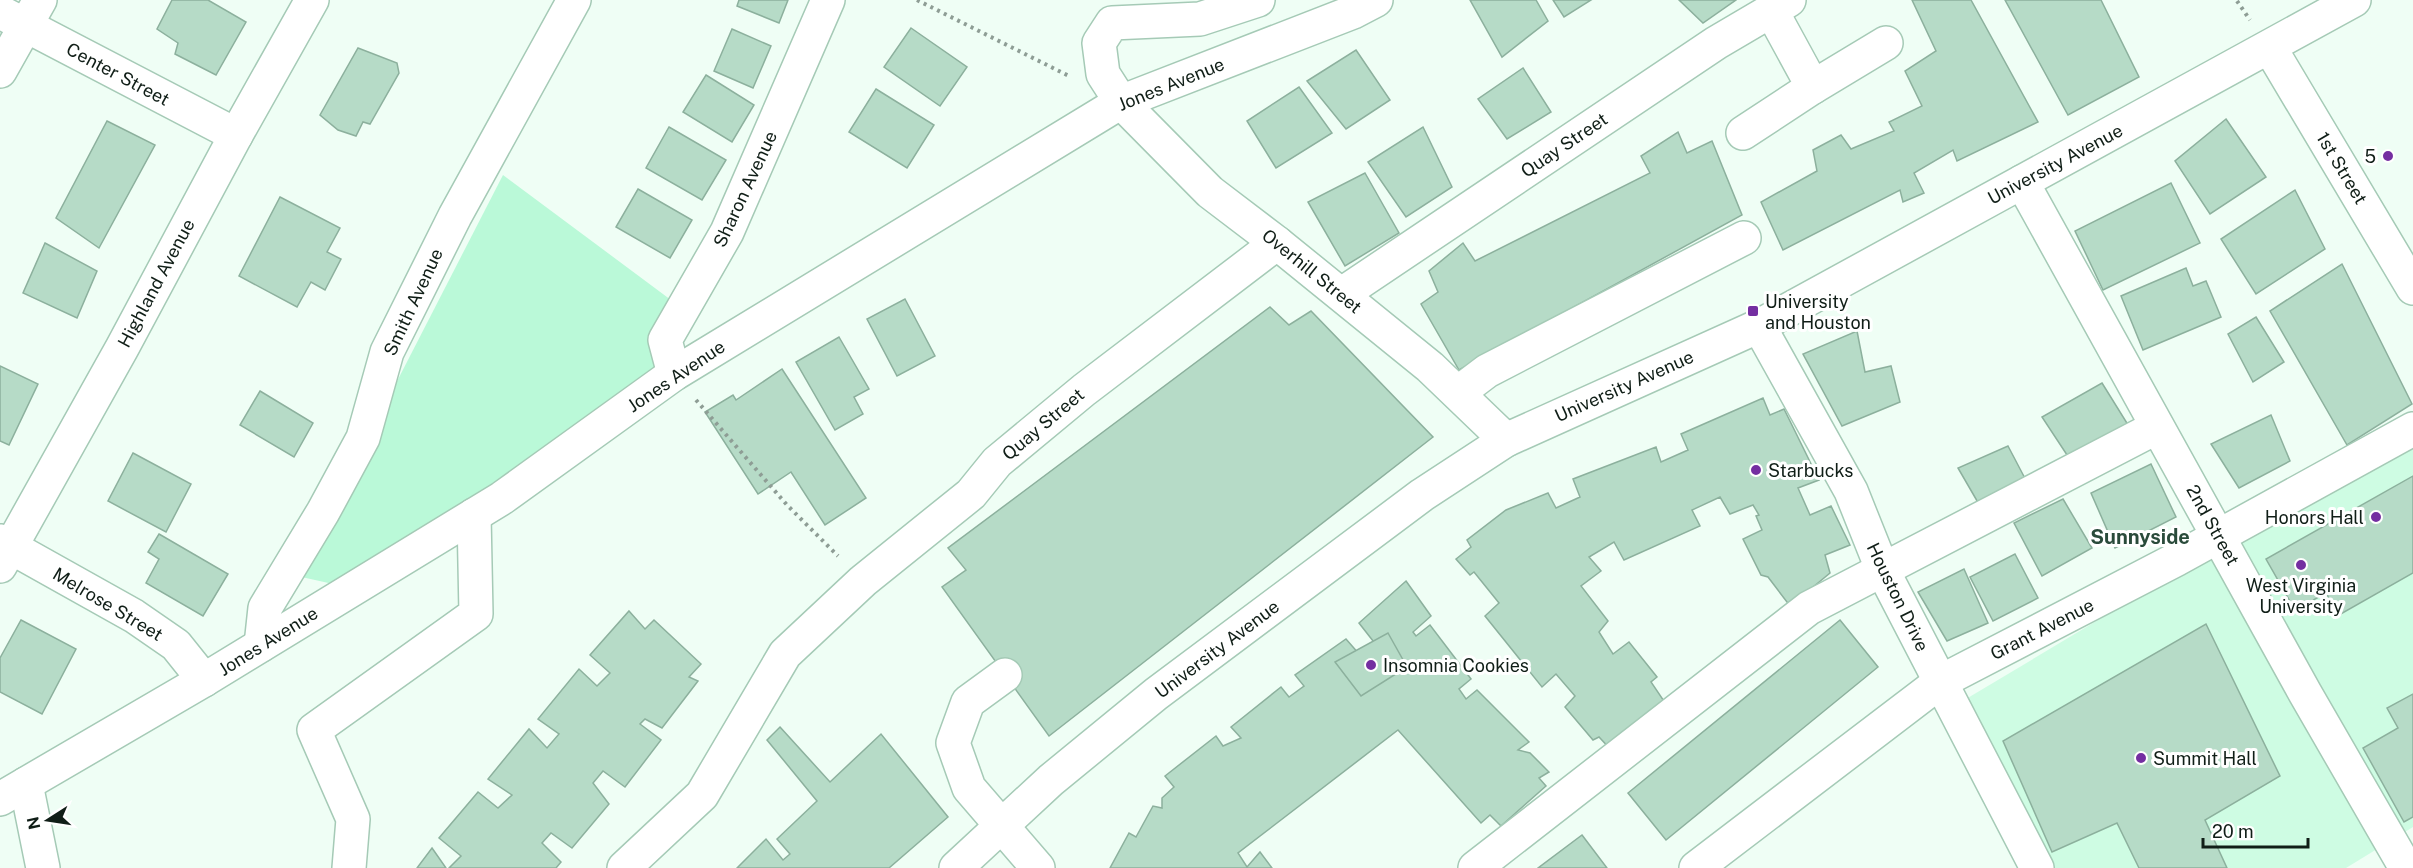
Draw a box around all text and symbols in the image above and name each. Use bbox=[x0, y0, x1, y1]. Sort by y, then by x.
street label: Center Street bbox=[63, 38, 173, 110]
street label: Jones Avenue bbox=[1115, 53, 1227, 115]
street label: Quay Street bbox=[1517, 108, 1611, 182]
street label: University Avenue bbox=[1984, 120, 2126, 208]
street label: Sharon Avenue bbox=[709, 127, 781, 251]
street label: 1st Street bbox=[2312, 128, 2372, 208]
place label: 5 bbox=[2364, 146, 2376, 167]
marker: 5 bbox=[2381, 149, 2395, 163]
street label: Highland Avenue bbox=[113, 215, 199, 351]
street label: Overhill Street bbox=[1258, 224, 1366, 318]
street label: Smith Avenue bbox=[379, 245, 447, 359]
place label: University and Houston bbox=[1765, 291, 1871, 333]
marker: University and Houston bbox=[1746, 304, 1760, 318]
street label: Jones Avenue bbox=[623, 336, 729, 416]
street label: University Avenue bbox=[1551, 346, 1697, 426]
street label: Quay Street bbox=[998, 384, 1088, 464]
place label: Starbucks bbox=[1768, 460, 1853, 481]
marker: Starbucks bbox=[1749, 463, 1763, 477]
street label: 2nd Street bbox=[2182, 481, 2244, 569]
place label: Honors Hall bbox=[2265, 507, 2364, 528]
marker: Honors Hall bbox=[2369, 510, 2383, 524]
district label: Sunnyside bbox=[2090, 525, 2190, 549]
street label: Houston Drive bbox=[1863, 539, 1933, 655]
marker: West Virginia University bbox=[2294, 558, 2308, 572]
street label: Melrose Street bbox=[49, 563, 167, 645]
place label: West Virginia University bbox=[2246, 575, 2356, 617]
street label: Grant Avenue bbox=[1987, 594, 2097, 664]
street label: University Avenue bbox=[1151, 596, 1283, 702]
street label: Jones Avenue bbox=[215, 602, 321, 680]
place label: Insomnia Cookies bbox=[1383, 655, 1529, 676]
marker: Insomnia Cookies bbox=[1364, 658, 1378, 672]
place label: Summit Hall bbox=[2153, 748, 2257, 769]
marker: Summit Hall bbox=[2134, 751, 2148, 765]
north arrow bbox=[18, 790, 78, 850]
scale bar bbox=[2203, 811, 2308, 849]
text: N bbox=[23, 815, 44, 831]
text: 20 m bbox=[2212, 821, 2254, 842]

